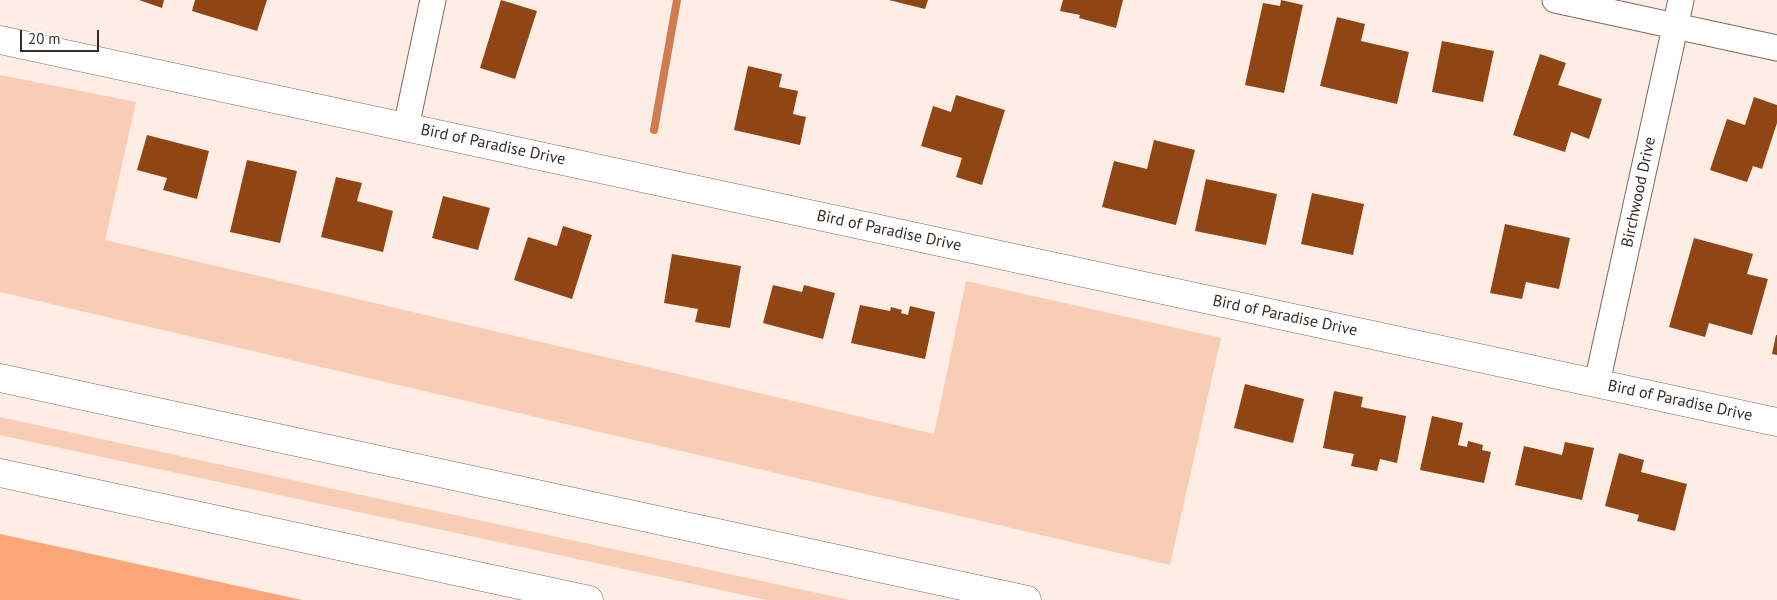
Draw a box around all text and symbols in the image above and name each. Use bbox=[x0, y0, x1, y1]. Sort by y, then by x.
scale bar bbox=[22, 20, 101, 52]
text: 20 m bbox=[28, 29, 61, 48]
street label: Bird of Paradise Drive bbox=[419, 120, 567, 170]
street label: Birchwood Drive bbox=[1618, 135, 1660, 249]
street label: Bird of Paradise Drive bbox=[815, 206, 963, 256]
street label: Bird of Paradise Drive bbox=[1211, 291, 1359, 341]
street label: Bird of Paradise Drive bbox=[1606, 376, 1754, 426]

